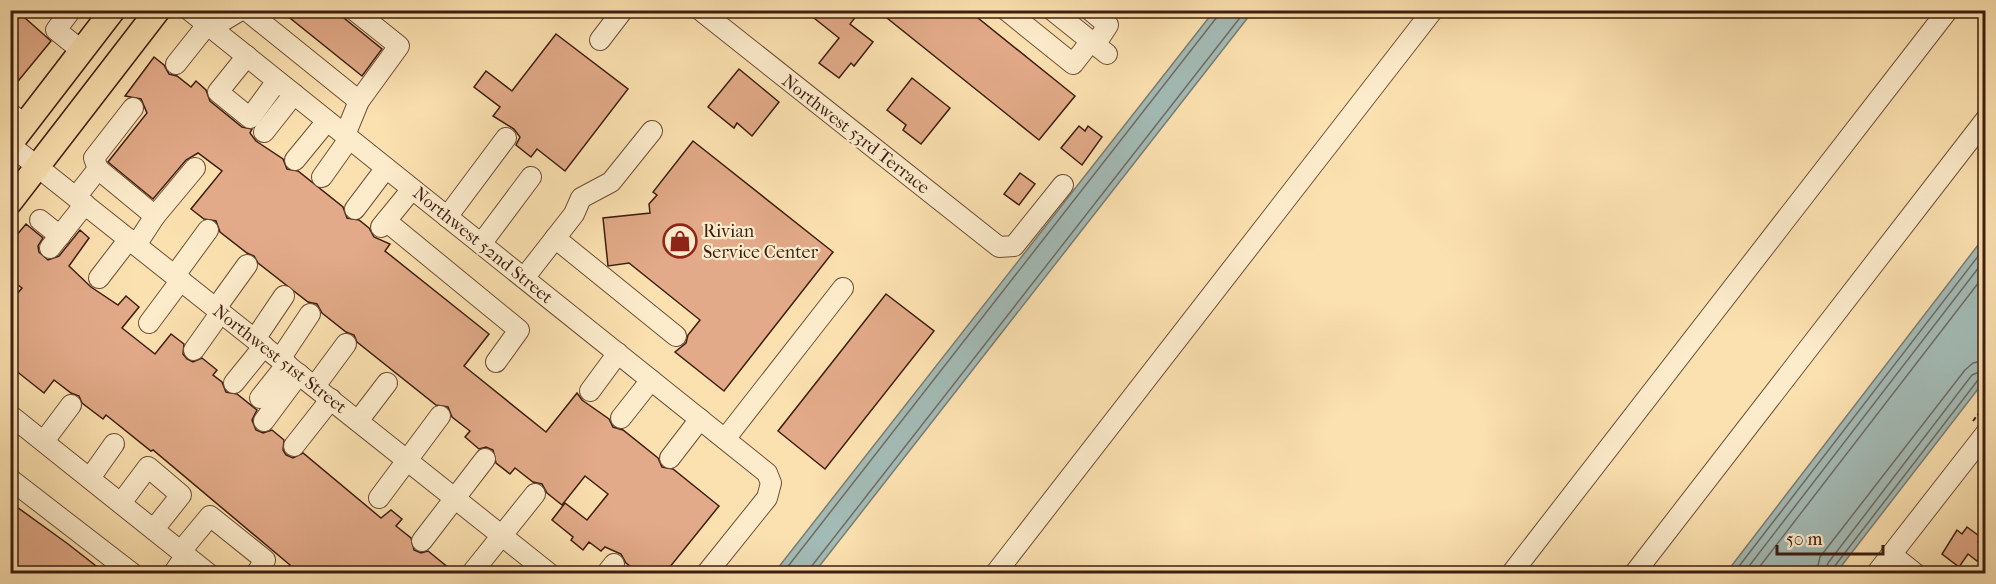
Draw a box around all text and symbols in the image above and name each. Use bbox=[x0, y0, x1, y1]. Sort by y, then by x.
street label: Northwest 53rd Terrace bbox=[778, 70, 934, 199]
street label: Northwest 52nd Street bbox=[409, 183, 557, 309]
place label: Rivian Service Center bbox=[703, 221, 818, 263]
shop icon: Rivian Service Center bbox=[662, 223, 698, 259]
street label: Northwest 51st Street bbox=[209, 301, 351, 418]
scale bar bbox=[1777, 518, 1884, 556]
text: 50 m bbox=[1786, 529, 1823, 550]

